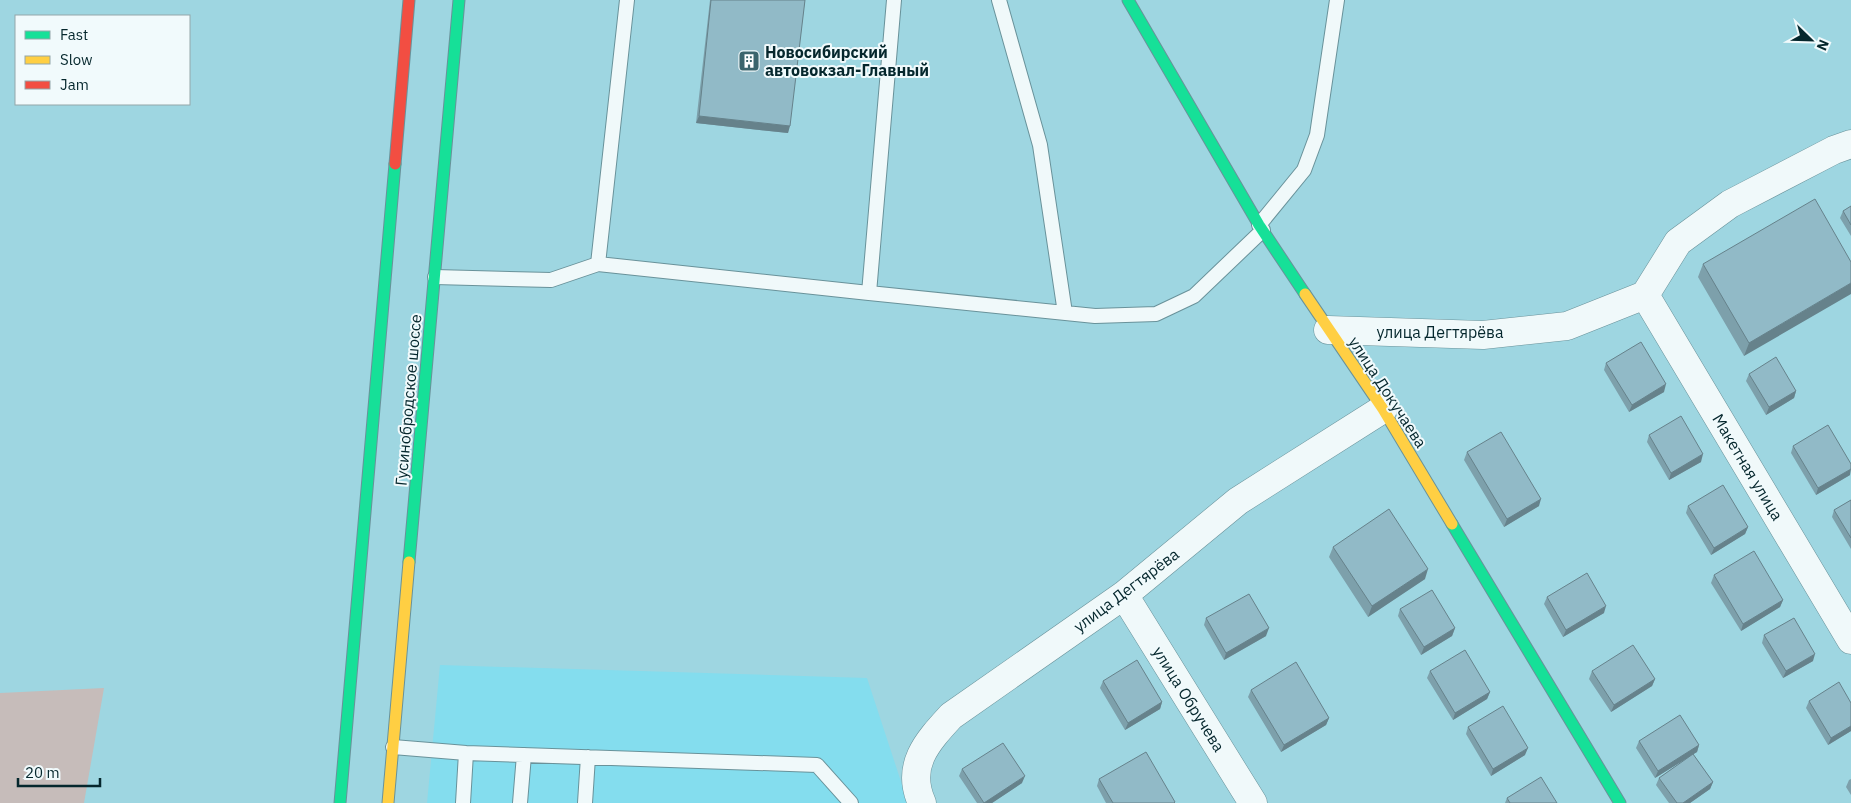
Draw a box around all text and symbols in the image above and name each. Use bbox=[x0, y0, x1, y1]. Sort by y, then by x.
legend bbox=[15, 15, 190, 105]
north arrow bbox=[1786, 15, 1836, 65]
text: Fast bbox=[60, 25, 88, 44]
text: N bbox=[1813, 37, 1833, 53]
place label: Новосибирский автовокзал-Главный bbox=[765, 42, 929, 80]
building icon: Новосибирский автовокзал-Главный bbox=[737, 49, 761, 73]
text: Slow bbox=[60, 50, 93, 69]
text: Jam bbox=[60, 75, 89, 94]
street label: Гусинобродское шоссе bbox=[391, 313, 425, 487]
street label: улица Дегтярёва bbox=[1377, 322, 1504, 342]
street label: улица Докучаева bbox=[1345, 333, 1432, 452]
street label: Макетная улица bbox=[1708, 410, 1788, 524]
street label: улица Дегтярёва bbox=[1069, 544, 1183, 636]
street label: улица Обручева bbox=[1149, 643, 1230, 756]
scale bar bbox=[18, 756, 100, 788]
text: 20 m bbox=[25, 763, 60, 782]

